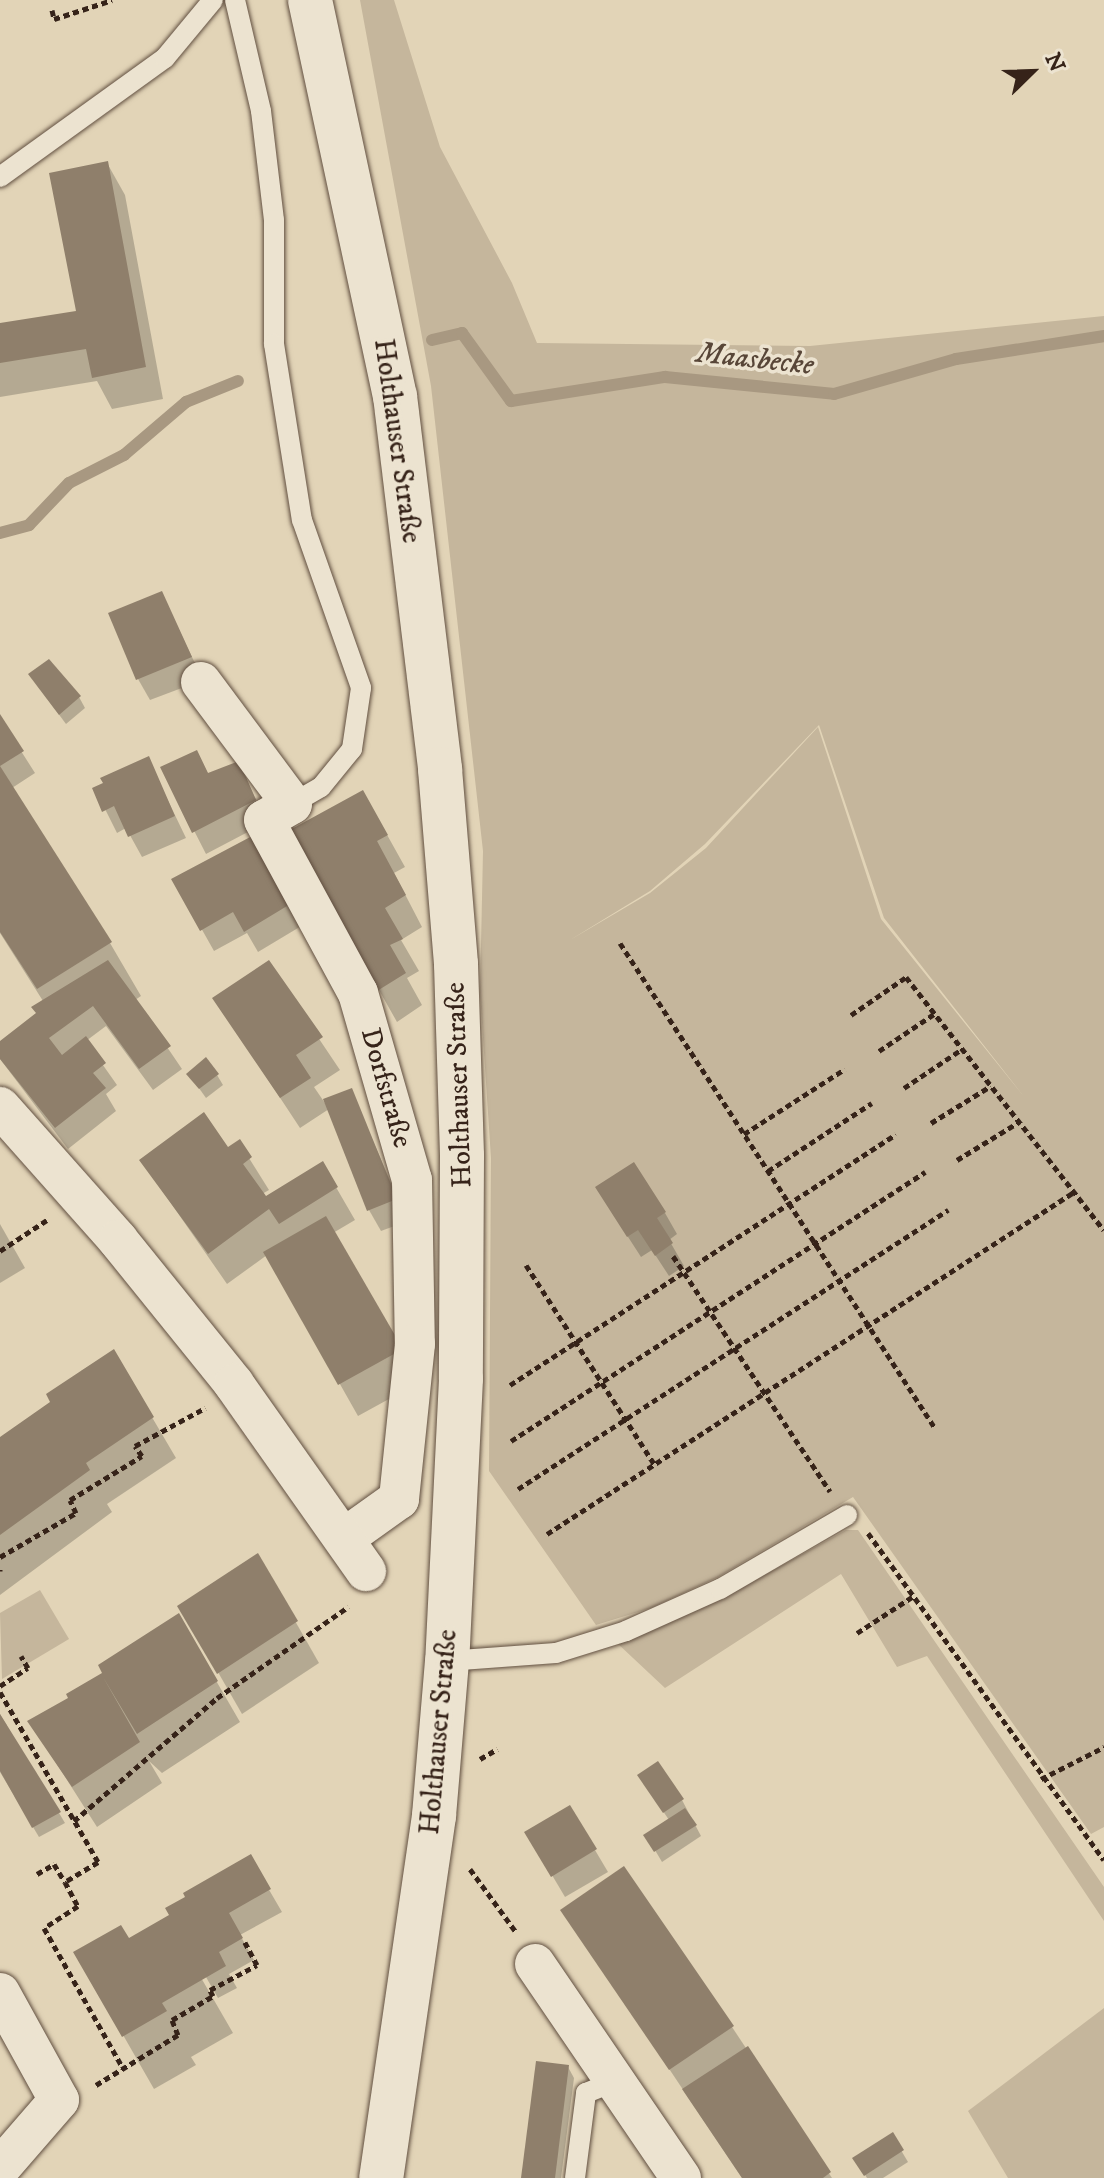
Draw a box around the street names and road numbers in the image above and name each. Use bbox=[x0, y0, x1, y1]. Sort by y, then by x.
street label: Holthauser Straße bbox=[366, 337, 428, 545]
street label: Holthauser Straße bbox=[439, 982, 479, 1188]
street label: Dorfstraße bbox=[353, 1024, 419, 1152]
street label: Holthauser Straße bbox=[413, 1628, 465, 1836]

